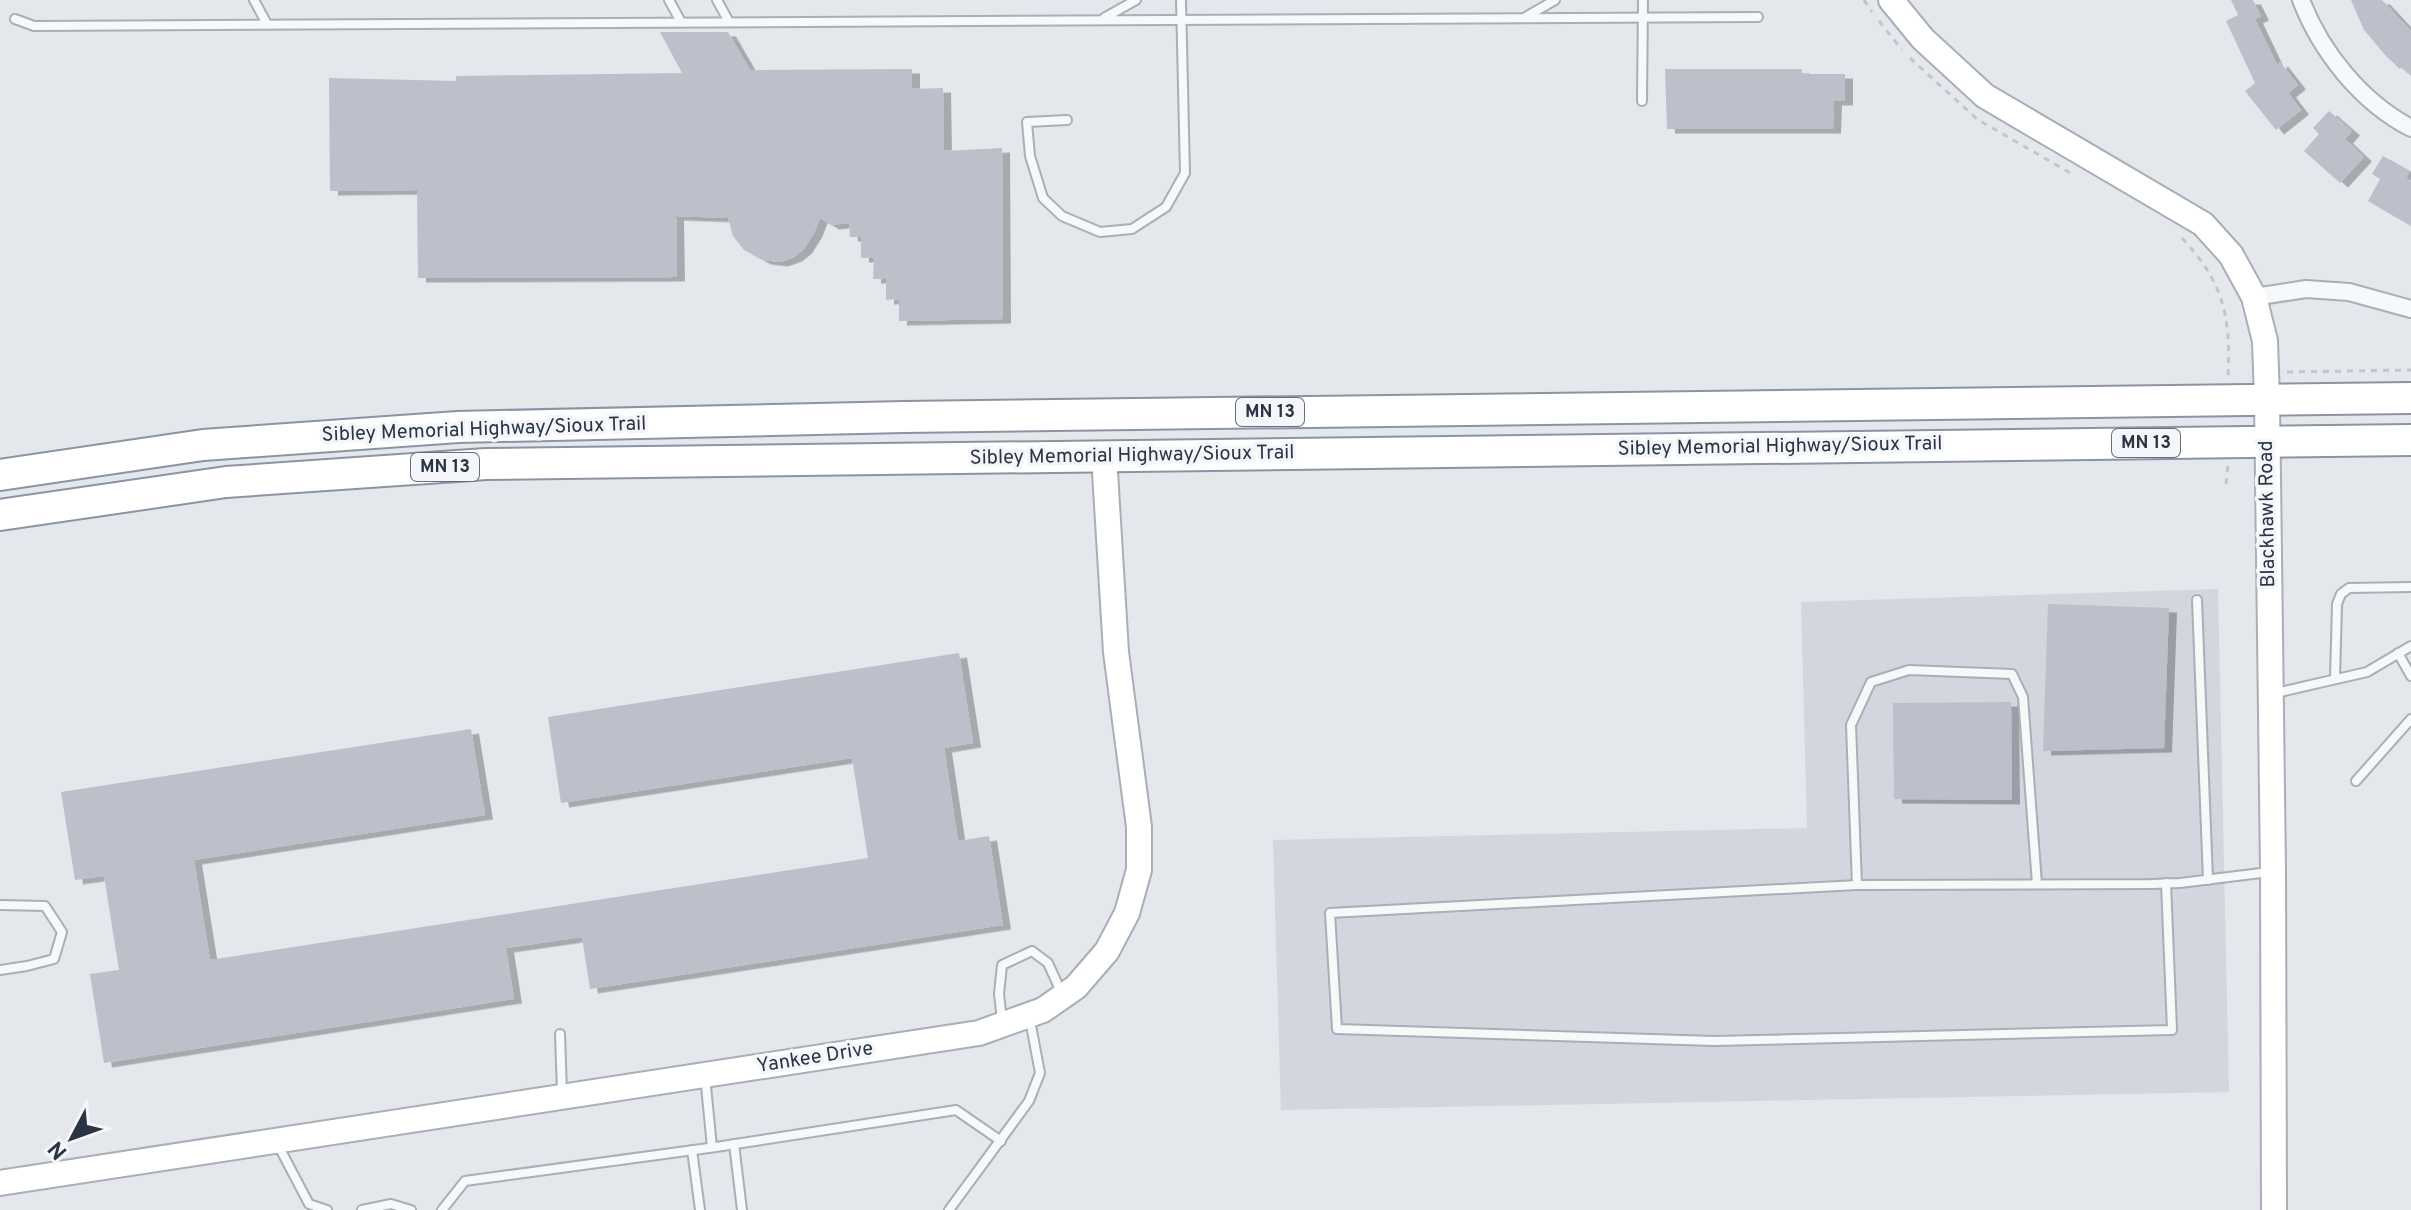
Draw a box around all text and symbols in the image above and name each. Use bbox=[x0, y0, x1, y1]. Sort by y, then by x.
road number: MN 13 bbox=[1236, 398, 1304, 426]
street label: Sibley Memorial Highway/Sioux Trail bbox=[321, 411, 647, 449]
road number: MN 13 bbox=[2112, 429, 2180, 457]
street label: Sibley Memorial Highway/Sioux Trail bbox=[1617, 431, 1943, 463]
street label: Sibley Memorial Highway/Sioux Trail bbox=[969, 440, 1295, 472]
street label: Blackhawk Road bbox=[2254, 440, 2282, 588]
road number: MN 13 bbox=[411, 453, 479, 481]
street label: Yankee Drive bbox=[755, 1036, 875, 1080]
north arrow bbox=[32, 1098, 112, 1178]
text: N bbox=[43, 1135, 74, 1164]

